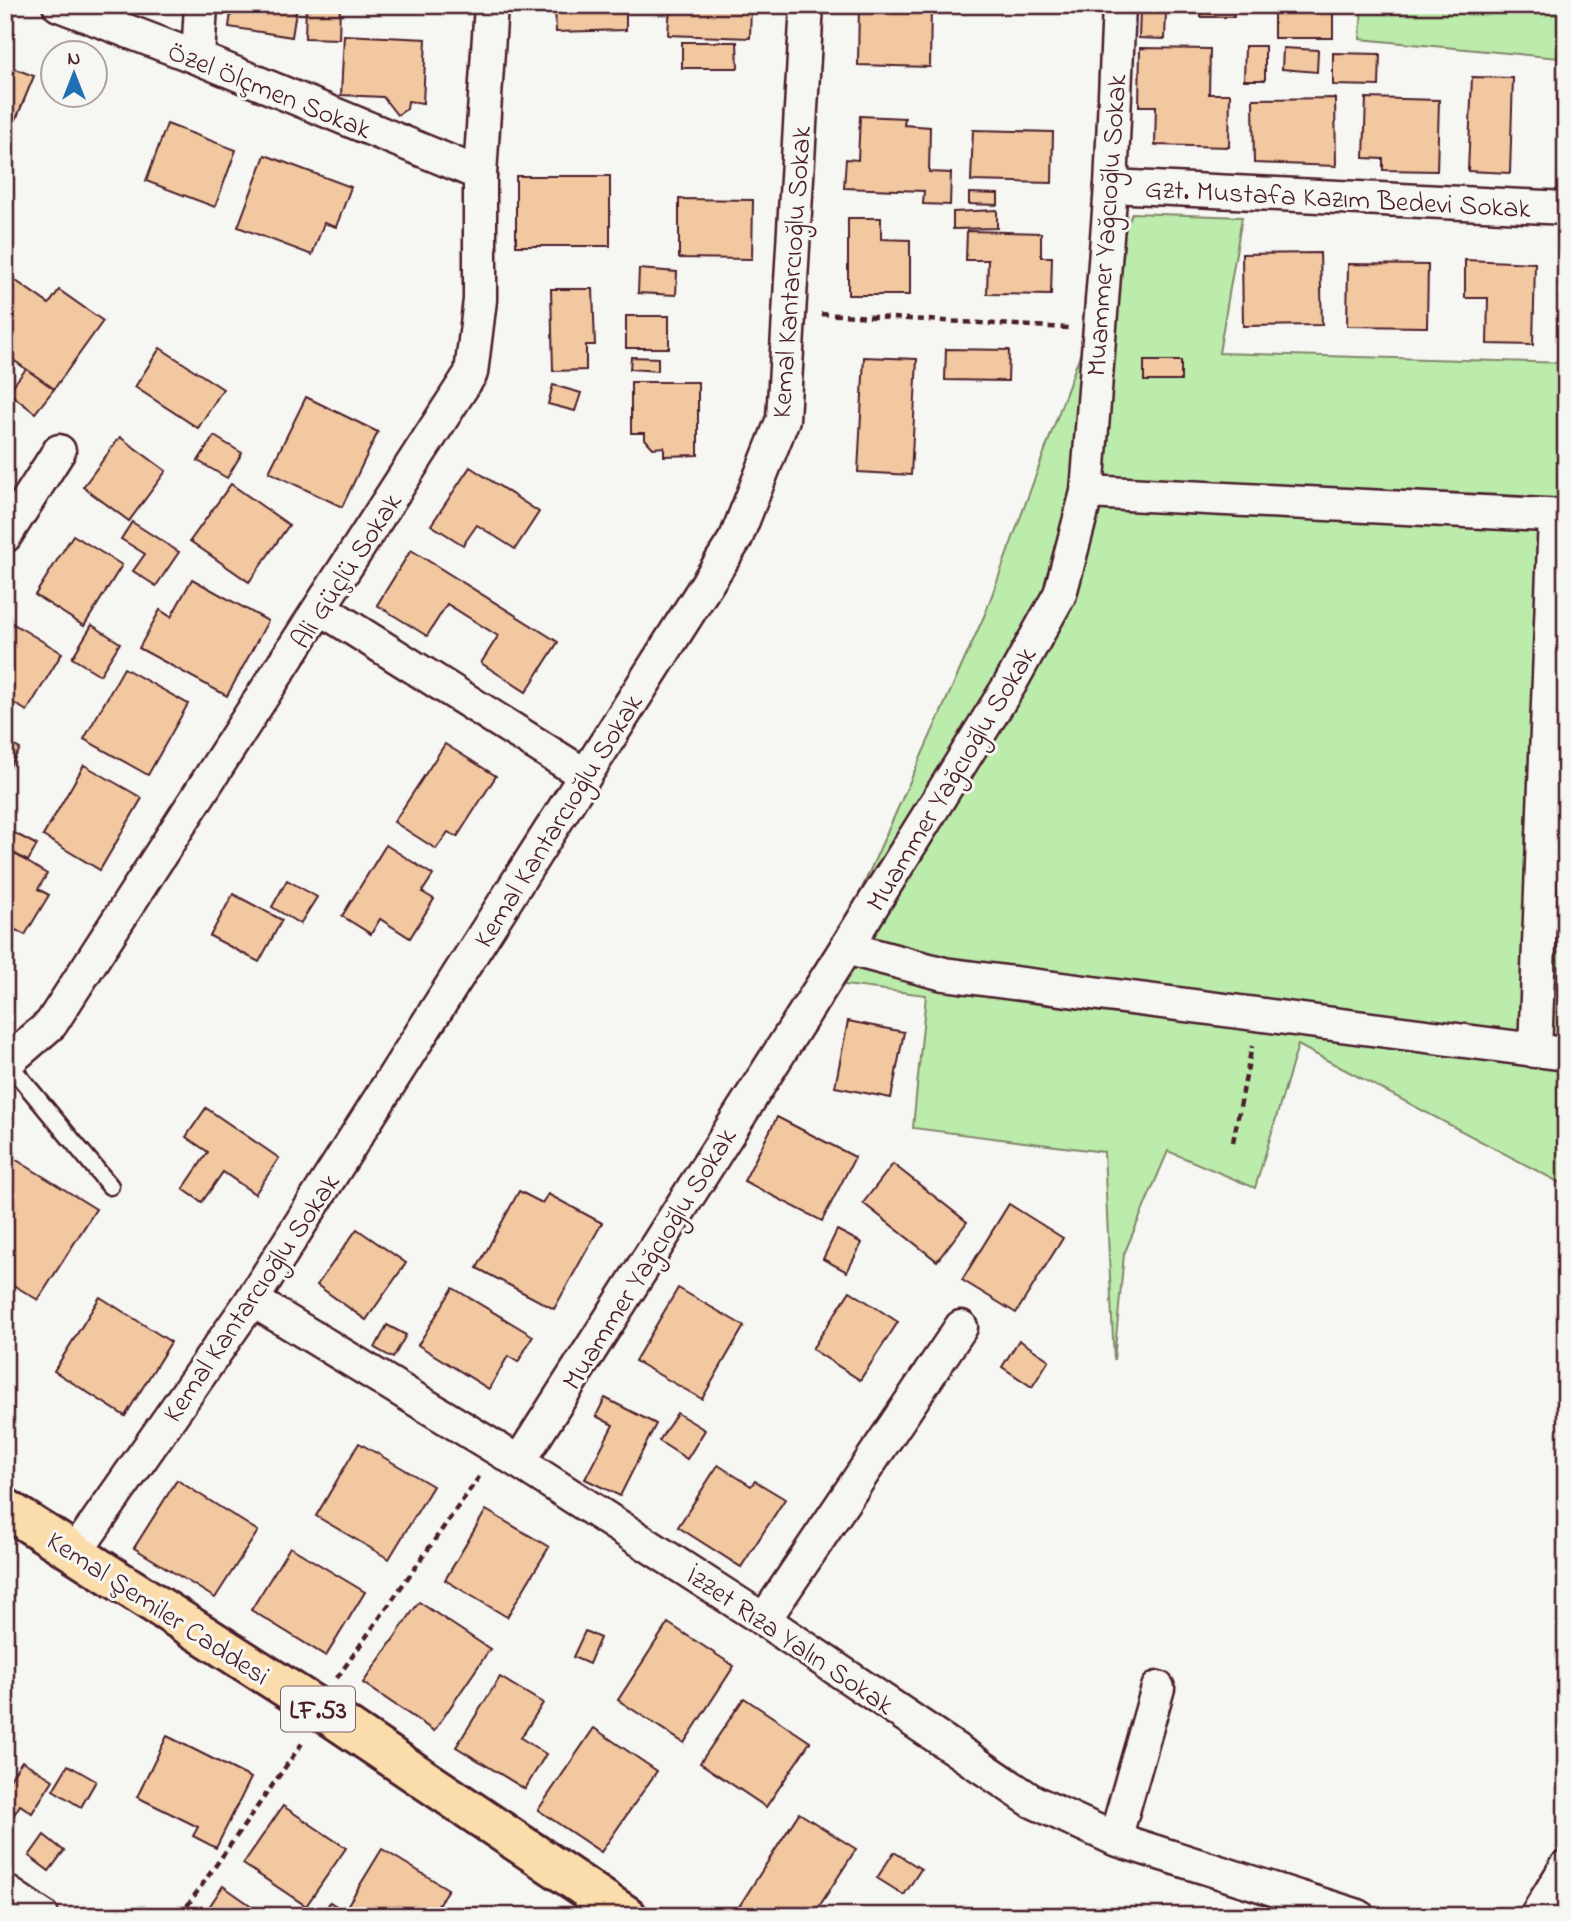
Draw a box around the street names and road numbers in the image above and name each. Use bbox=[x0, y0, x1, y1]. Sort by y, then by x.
street label: Özel Ölçmen Sokak bbox=[161, 33, 377, 152]
street label: Muammer Yağcıoğlu Sokak bbox=[1077, 72, 1140, 378]
street label: Kemal Kantarcıoğlu Sokak bbox=[763, 124, 824, 420]
street label: Gzt. Mustafa Kazım Bedevi Sokak bbox=[1144, 170, 1533, 231]
street label: Ali Güçlü Sokak bbox=[282, 485, 414, 658]
street label: Muammer Yağcıoğlu Sokak bbox=[857, 639, 1049, 920]
street label: Kemal Kantarcıoğlu Sokak bbox=[465, 686, 655, 957]
street label: Muammer Yağcıoğlu Sokak bbox=[553, 1120, 749, 1399]
street label: Kemal Kantarcıoğlu Sokak bbox=[154, 1165, 352, 1432]
street label: Kemal Şemiler Caddesi bbox=[37, 1522, 277, 1698]
street label: İzzet Rıza Yalın Sokak bbox=[677, 1557, 902, 1727]
road number: LF.53 bbox=[281, 1686, 355, 1732]

